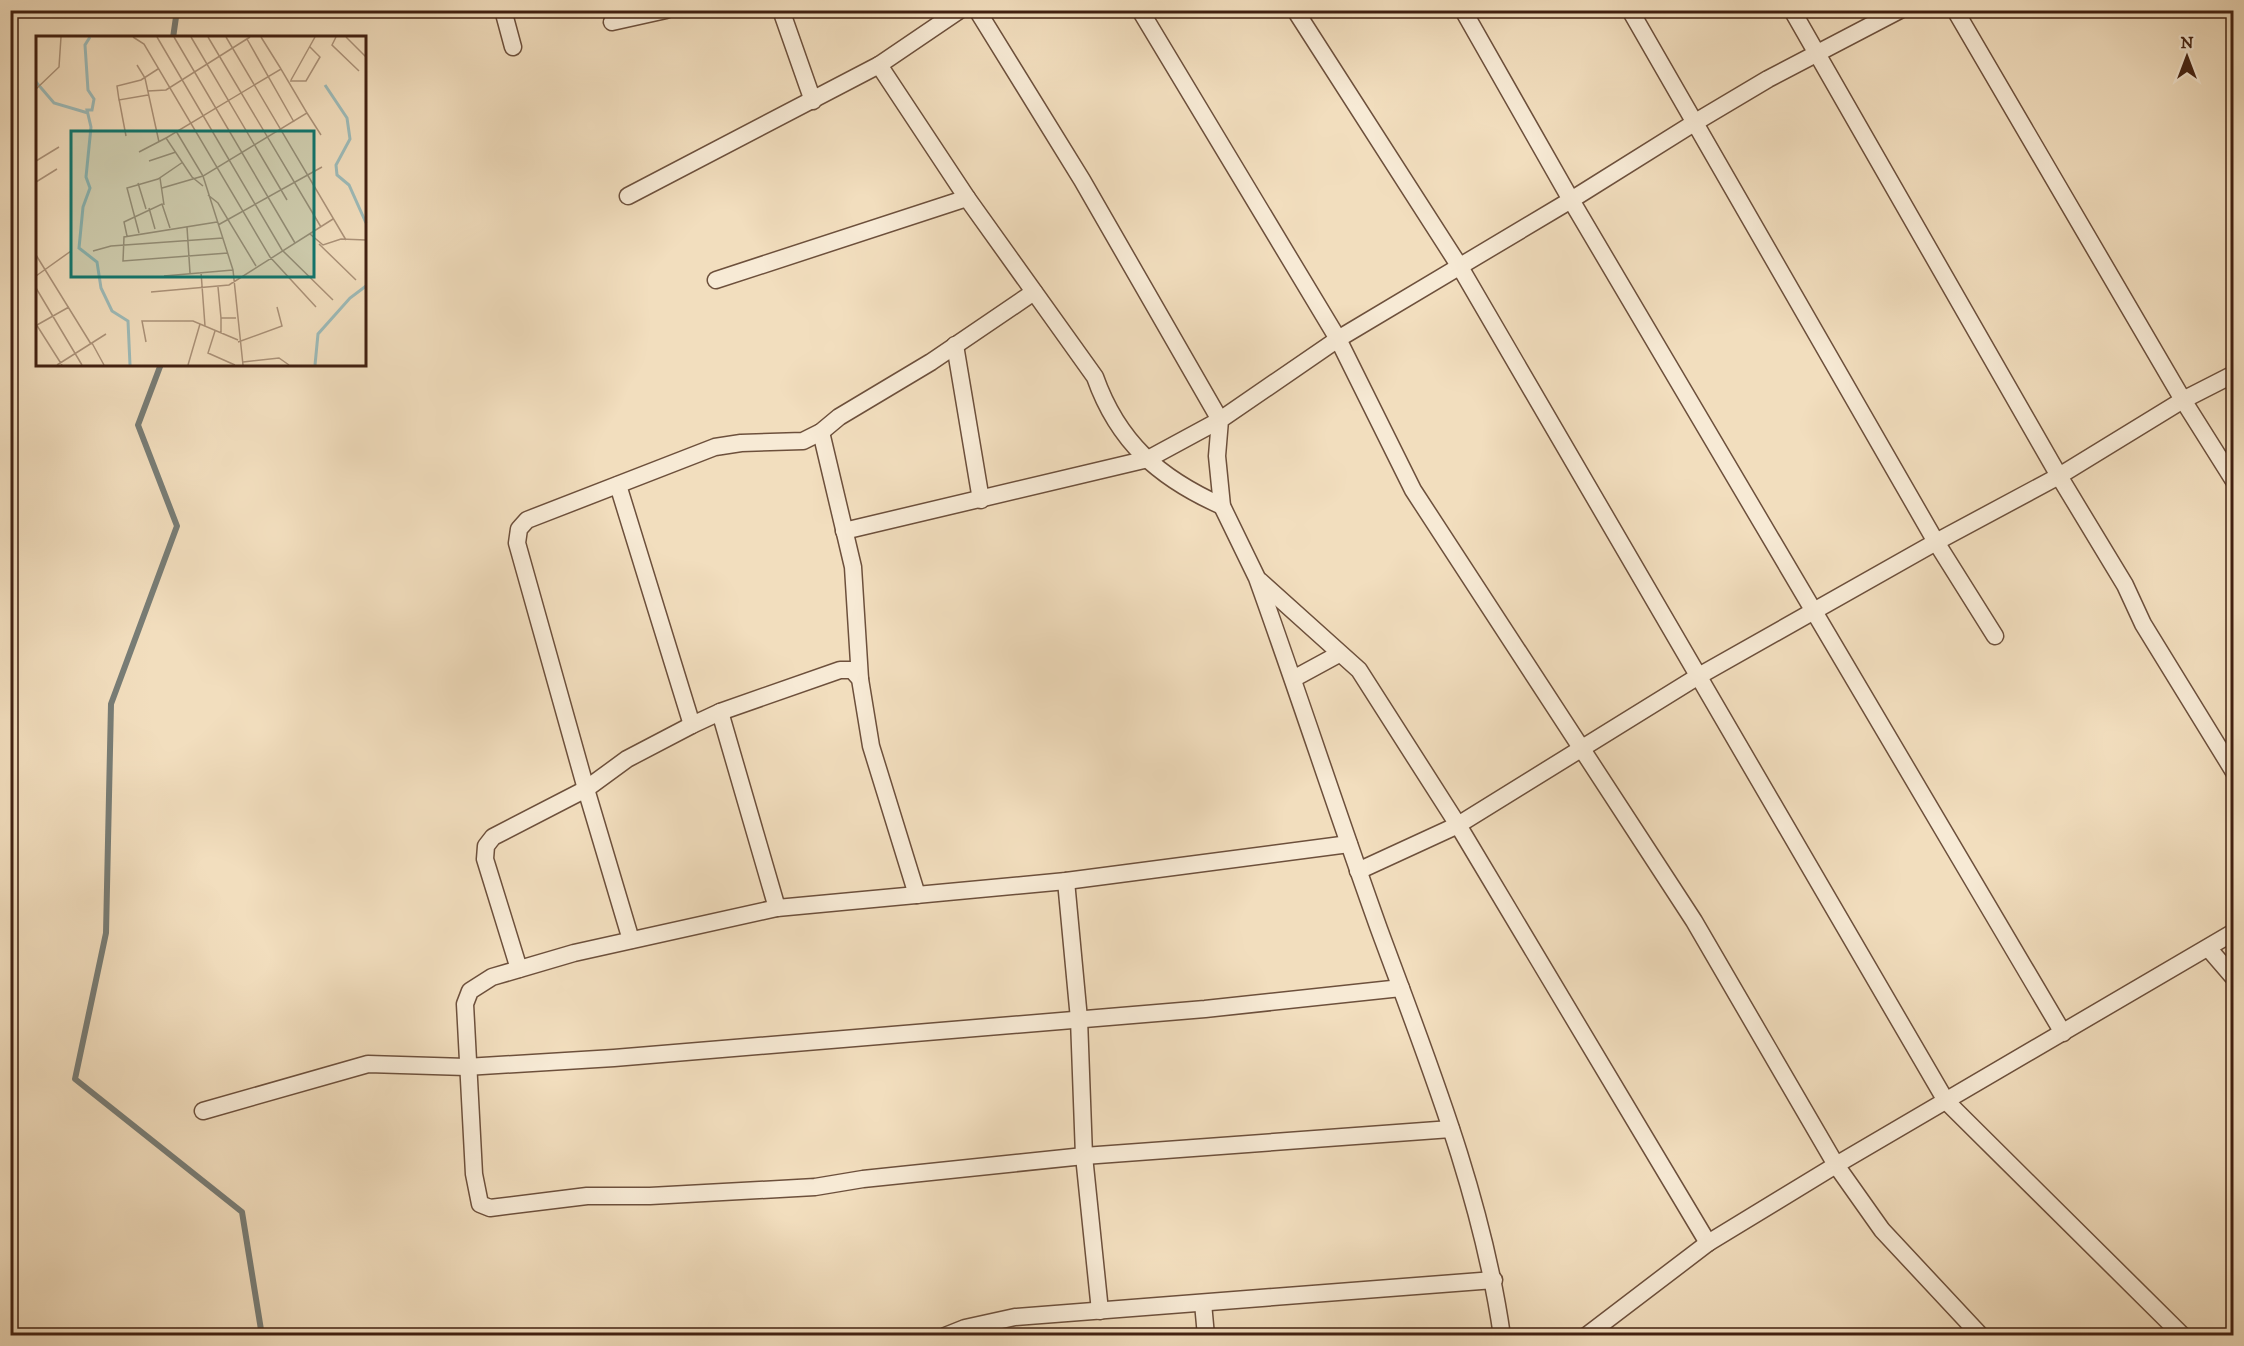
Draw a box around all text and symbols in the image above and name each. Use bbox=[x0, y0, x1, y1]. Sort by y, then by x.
north arrow bbox=[2157, 27, 2217, 87]
text: N bbox=[2180, 33, 2194, 53]
inset map bbox=[36, 36, 366, 366]

